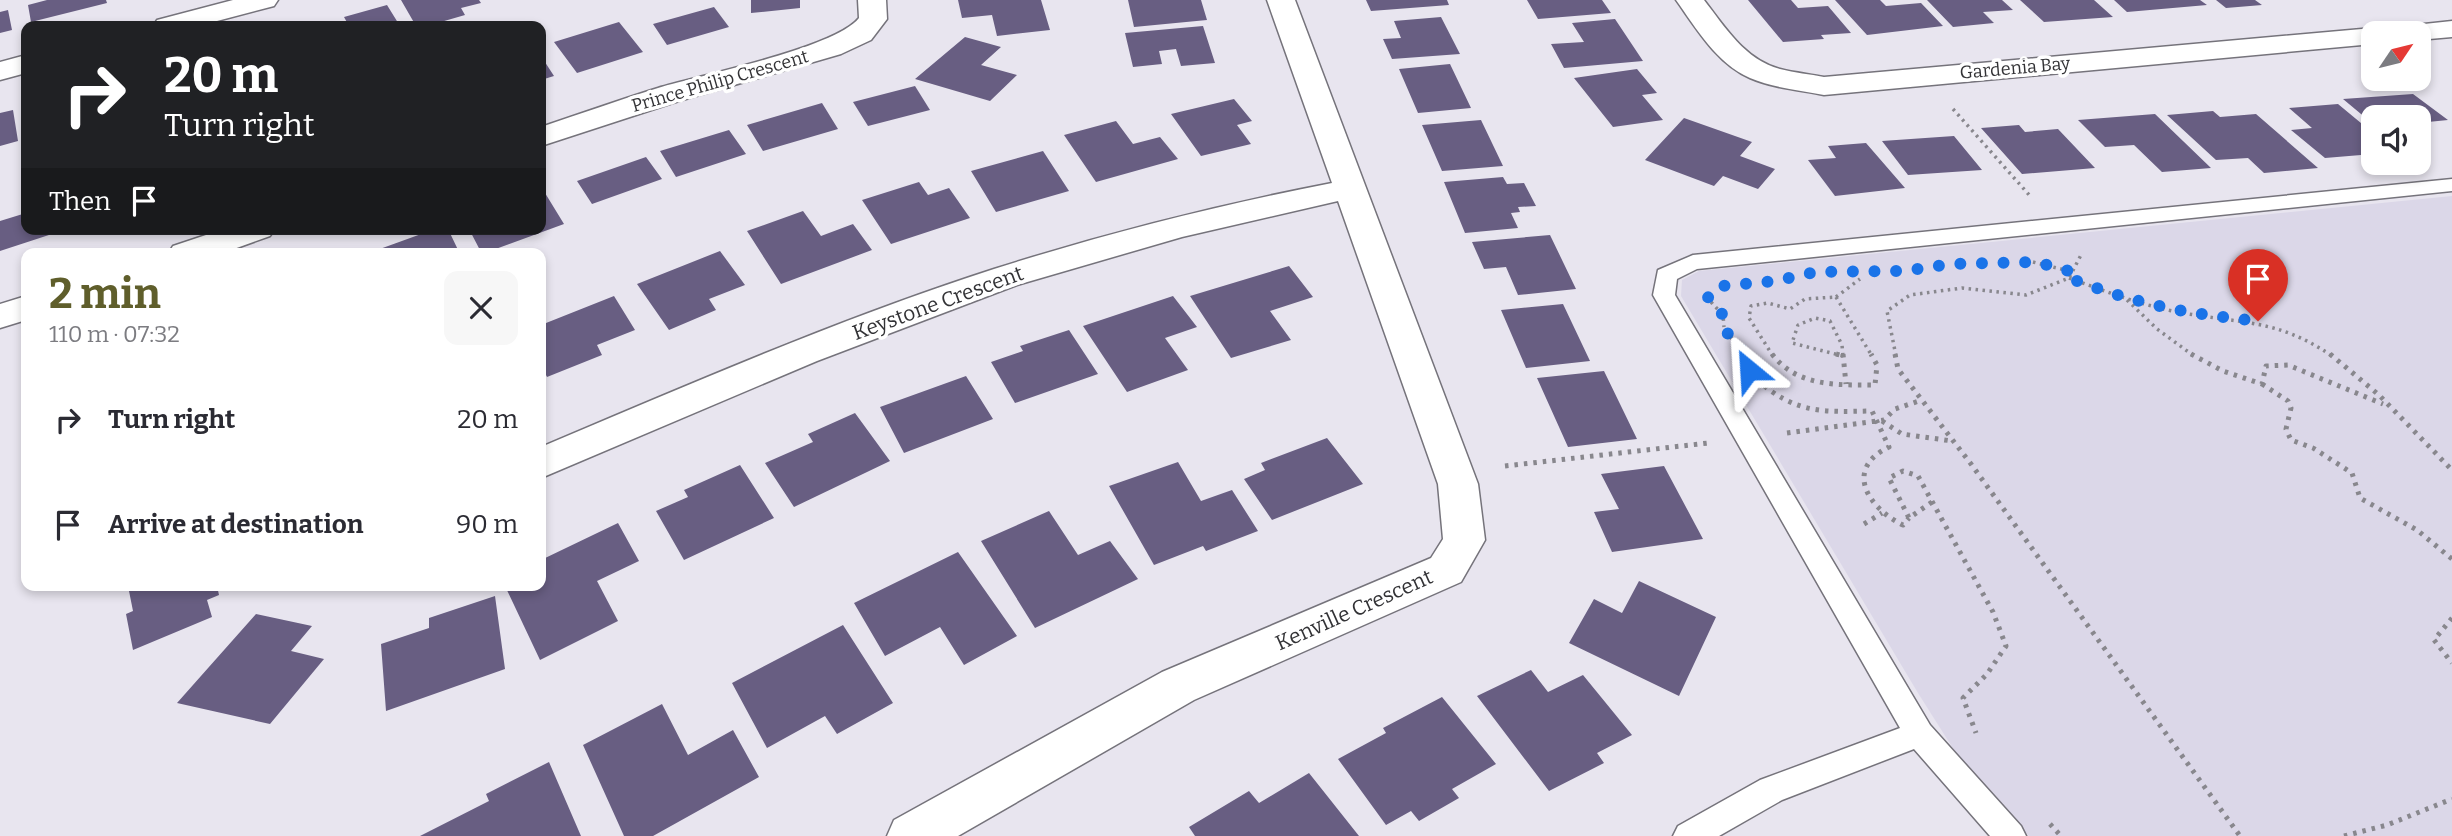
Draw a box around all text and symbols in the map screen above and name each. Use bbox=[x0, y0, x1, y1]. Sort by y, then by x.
north arrow bbox=[2361, 21, 2431, 91]
map controls bbox=[2361, 21, 2431, 175]
street label: Prince Philip Crescent bbox=[629, 45, 811, 117]
text: 20 m bbox=[164, 46, 278, 105]
icon: right bbox=[49, 49, 140, 140]
street label: Gardenia Bay bbox=[1959, 52, 2072, 84]
button: sound bbox=[2361, 105, 2431, 175]
text: Turn right bbox=[164, 106, 315, 144]
icon: arrive bbox=[125, 182, 163, 220]
text: Then bbox=[49, 186, 111, 217]
pin bbox=[2228, 249, 2288, 321]
street label: Keystone Crescent bbox=[849, 260, 1027, 346]
icon: arrive bbox=[2239, 260, 2277, 298]
text: 2 min bbox=[49, 269, 161, 319]
button: close bbox=[444, 271, 518, 345]
text: 110 m · 07:32 bbox=[49, 320, 180, 348]
position arrow bbox=[1712, 333, 1786, 407]
icon: right bbox=[49, 401, 87, 439]
text: Turn right bbox=[108, 404, 235, 435]
text: 20 m bbox=[457, 404, 518, 435]
icon: arrive bbox=[49, 506, 87, 544]
text: Arrive at destination bbox=[108, 509, 363, 540]
text: 90 m bbox=[456, 509, 518, 540]
street label: Kenville Crescent bbox=[1271, 564, 1437, 656]

